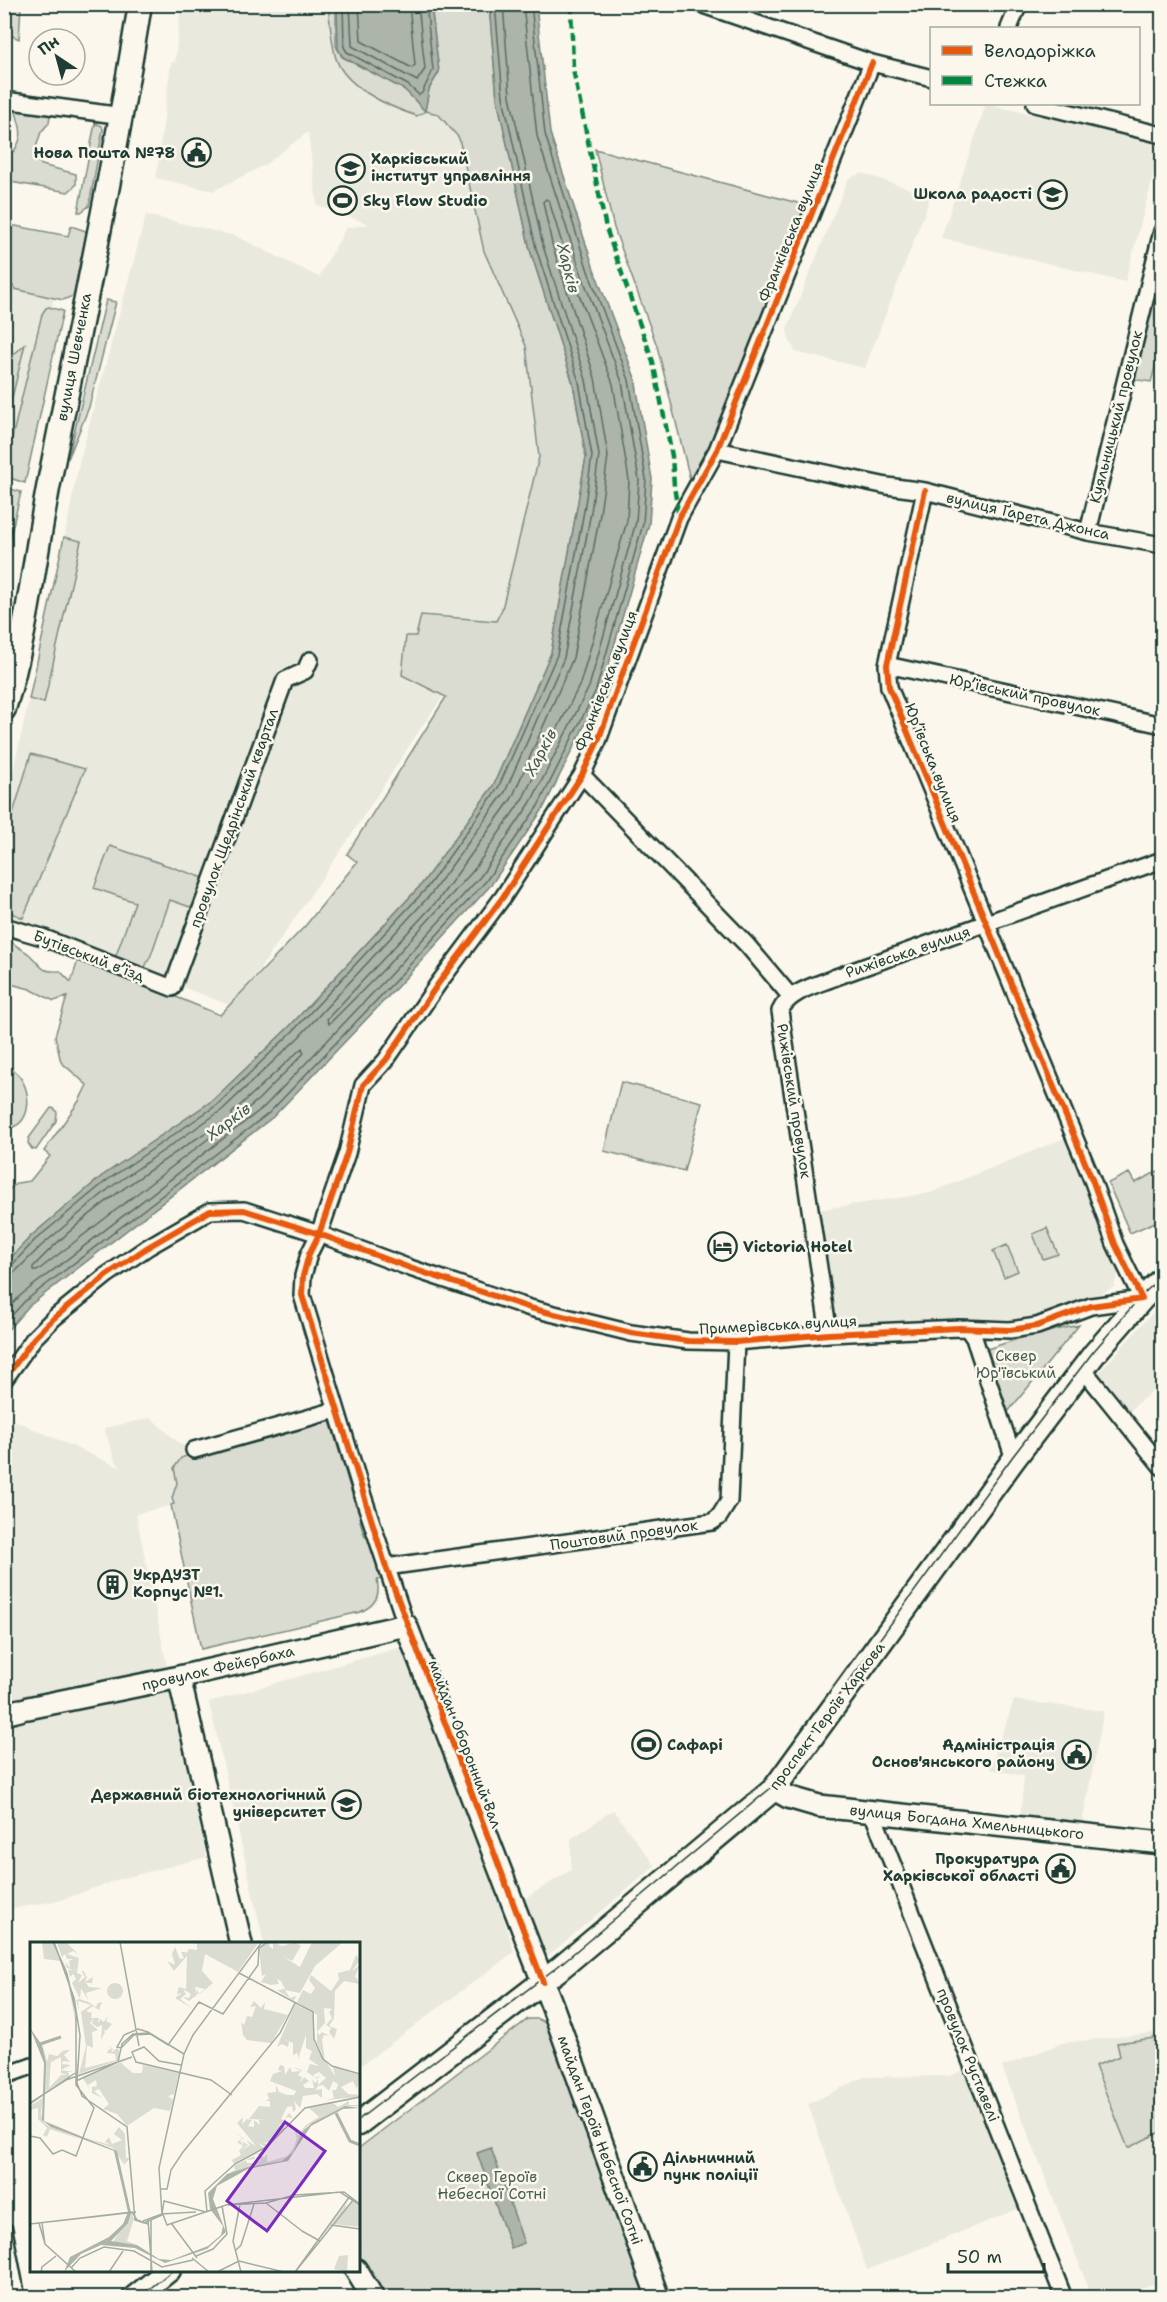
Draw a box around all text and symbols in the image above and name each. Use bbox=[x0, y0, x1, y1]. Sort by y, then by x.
north arrow bbox=[27, 27, 87, 87]
legend bbox=[930, 27, 1140, 105]
text: Пн bbox=[34, 31, 63, 60]
text: Велодоріжка bbox=[984, 39, 1096, 63]
text: Стежка bbox=[984, 69, 1047, 93]
public building icon: Нова Пошта №78 bbox=[180, 137, 212, 169]
place label: Нова Пошта №78 bbox=[33, 143, 175, 163]
place label: Харківський інститут управління bbox=[371, 149, 531, 186]
school or university icon: Харківський інститут управління bbox=[334, 152, 366, 184]
street label: Франківська вулиця bbox=[754, 159, 828, 305]
school or university icon: Школа радості bbox=[1037, 178, 1069, 210]
place label: Школа радості bbox=[914, 184, 1032, 204]
sports icon: Sky Flow Studio bbox=[326, 185, 358, 217]
place label: Sky Flow Studio bbox=[363, 191, 488, 211]
water label: Харків bbox=[552, 240, 585, 296]
street label: вулиця Шевченка bbox=[52, 291, 96, 423]
street label: Куяльницький провулок bbox=[1085, 328, 1147, 506]
street label: вулиця Ґарета Джонса bbox=[944, 487, 1112, 545]
street label: Франківська вулиця bbox=[570, 608, 642, 754]
street label: Юр’ївський провулок bbox=[948, 669, 1102, 721]
street label: Юр’ївська вулиця bbox=[900, 700, 966, 826]
street label: провулок Щедрінський квартал bbox=[185, 705, 283, 930]
water label: Харків bbox=[519, 725, 562, 780]
street label: Рижівська вулиця bbox=[843, 921, 973, 983]
street label: Бутівський в’їзд bbox=[31, 926, 148, 987]
street label: Рижівський провулок bbox=[772, 1022, 816, 1180]
water label: Харків bbox=[201, 1098, 255, 1146]
hotel icon: Victoria Hotel bbox=[706, 1231, 738, 1263]
place label: Victoria Hotel bbox=[743, 1237, 852, 1257]
street label: Примерівська вулиця bbox=[699, 1311, 857, 1339]
park label: Сквер Юр'ївський bbox=[976, 1346, 1056, 1383]
street label: Поштовий провулок bbox=[549, 1515, 699, 1555]
place label: УкрДУЗТ Корпус №1. bbox=[133, 1565, 223, 1602]
building icon: УкрДУЗТ Корпус №1. bbox=[96, 1568, 128, 1600]
street label: проспект Героїв Харкова bbox=[765, 1637, 890, 1794]
street label: провулок Фейєрбаха bbox=[140, 1641, 297, 1695]
street label: майдан Оборонний Вал bbox=[424, 1657, 507, 1832]
sports icon: Сафарі bbox=[630, 1729, 662, 1761]
place label: Сафарі bbox=[667, 1735, 723, 1755]
place label: Адміністрація Основ'янського району bbox=[872, 1735, 1055, 1772]
public building icon: Адміністрація Основ'янського району bbox=[1060, 1738, 1092, 1770]
place label: Державний біотехнологічний університет bbox=[91, 1785, 327, 1822]
school or university icon: Державний біотехнологічний університет bbox=[331, 1788, 363, 1820]
street label: вулиця Богдана Хмельницького bbox=[849, 1800, 1085, 1844]
place label: Прокуратура Харківської області bbox=[883, 1849, 1040, 1886]
public building icon: Прокуратура Харківської області bbox=[1044, 1852, 1076, 1884]
inset map bbox=[30, 1942, 360, 2272]
street label: провулок Руставелі bbox=[932, 1985, 1004, 2125]
street label: майдан Героїв Небесної Сотні bbox=[553, 2033, 647, 2247]
place label: Дільничний пунк поліції bbox=[663, 2148, 758, 2185]
public building icon: Дільничний пунк поліції bbox=[626, 2151, 658, 2183]
park label: Сквер Героїв Небесної Сотні bbox=[437, 2167, 547, 2204]
scale bar bbox=[948, 2236, 1044, 2274]
text: 50 m bbox=[957, 2245, 1002, 2269]

